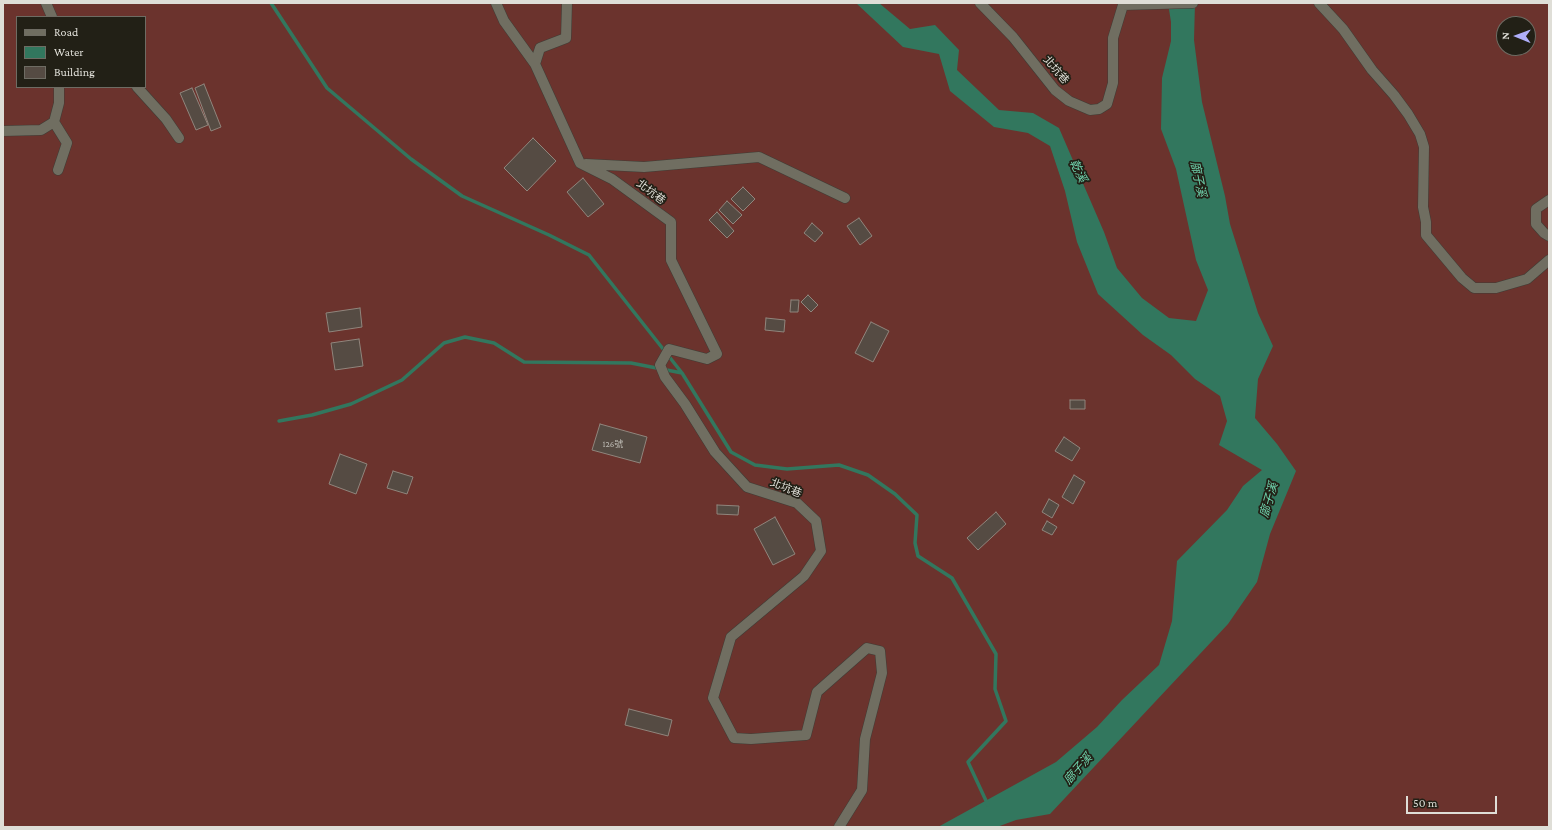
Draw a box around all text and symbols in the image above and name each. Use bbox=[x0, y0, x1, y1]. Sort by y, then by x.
legend bbox=[16, 16, 146, 88]
north arrow bbox=[1496, 16, 1536, 56]
text: Road bbox=[54, 25, 78, 39]
text: N bbox=[1499, 32, 1511, 40]
text: Water bbox=[54, 45, 83, 59]
street label: 北坑巷 bbox=[1040, 53, 1072, 87]
text: Building bbox=[54, 65, 95, 79]
water label: 乾溪 bbox=[1066, 157, 1090, 185]
water label: 廍子溪 bbox=[1187, 160, 1209, 198]
street label: 北坑巷 bbox=[634, 177, 668, 207]
house number: 126號 bbox=[603, 439, 623, 449]
street label: 北坑巷 bbox=[768, 476, 804, 500]
water label: 廍子溪 bbox=[1257, 481, 1281, 519]
water label: 廍子溪 bbox=[1061, 751, 1095, 787]
scale bar bbox=[1408, 788, 1499, 814]
text: 50 m bbox=[1413, 796, 1437, 810]

